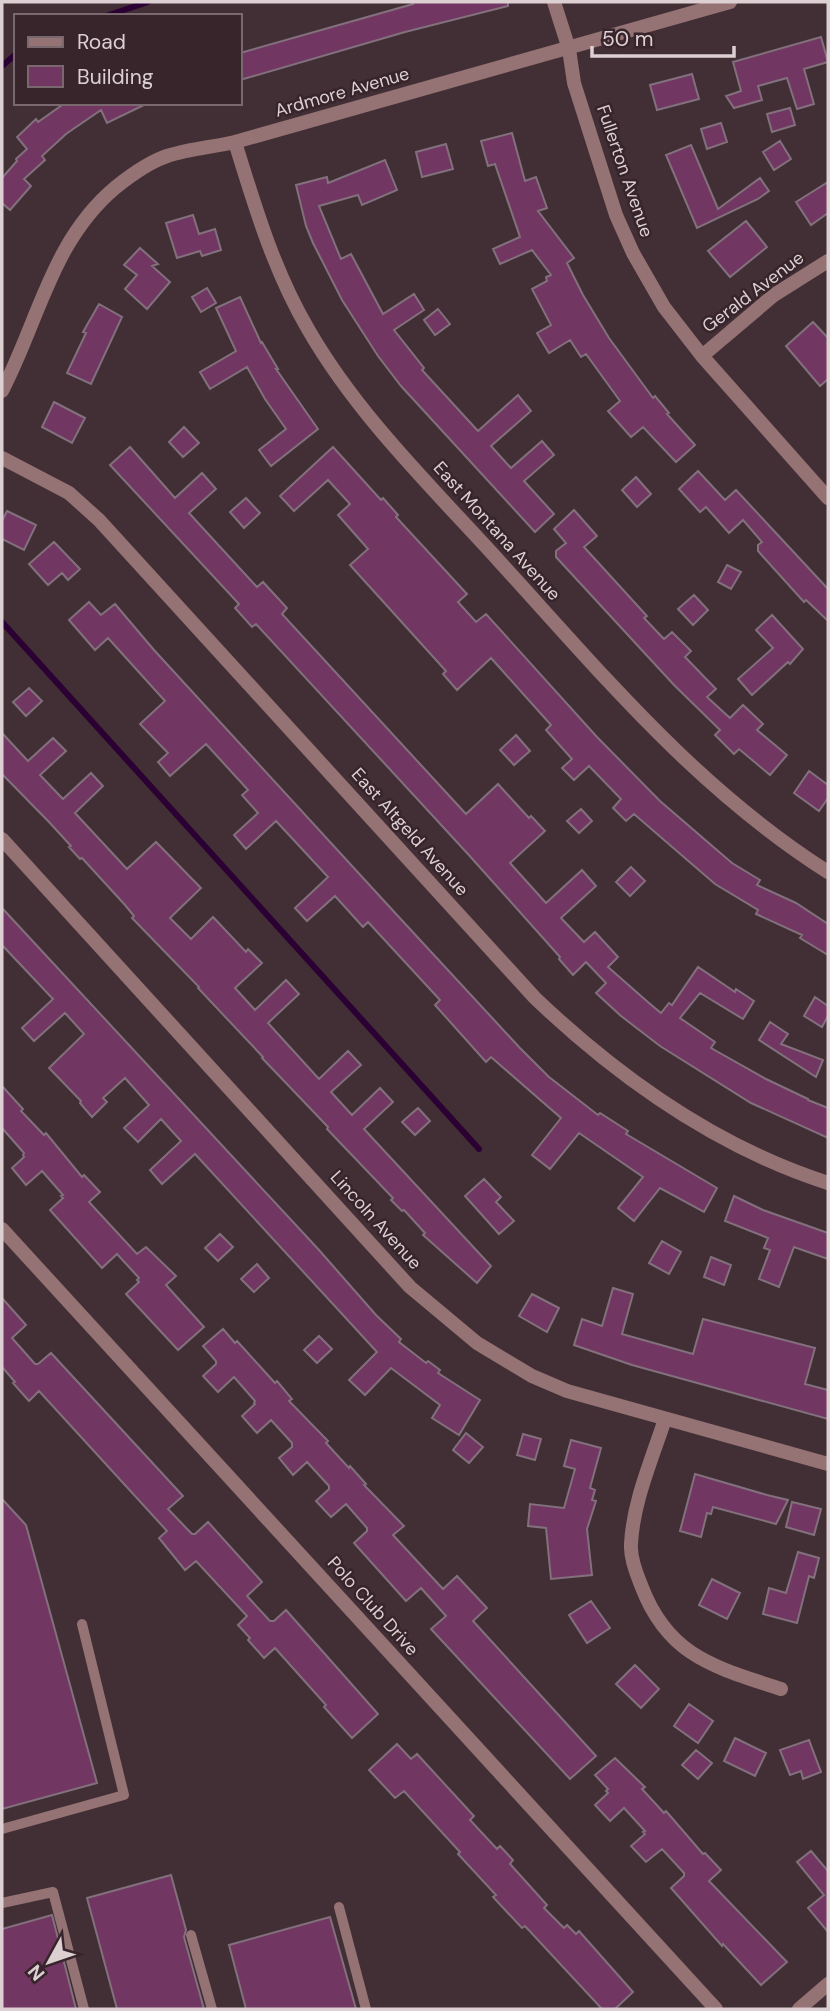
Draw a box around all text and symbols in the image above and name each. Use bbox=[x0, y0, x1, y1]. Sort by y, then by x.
legend bbox=[14, 14, 242, 105]
scale bar bbox=[592, 14, 734, 58]
text: 50 m bbox=[602, 25, 653, 53]
text: Road bbox=[77, 28, 126, 56]
street label: Ardmore Avenue bbox=[272, 61, 412, 123]
text: Building bbox=[77, 63, 154, 91]
street label: Fullerton Avenue bbox=[591, 102, 659, 240]
street label: Gerald Avenue bbox=[697, 246, 809, 338]
street label: East Montana Avenue bbox=[428, 456, 566, 606]
street label: East Altgeld Avenue bbox=[346, 763, 474, 901]
street label: Lincoln Avenue bbox=[325, 1165, 427, 1275]
street label: Polo Club Drive bbox=[322, 1551, 424, 1661]
north arrow bbox=[14, 1927, 84, 1997]
text: N bbox=[22, 1959, 50, 1986]

